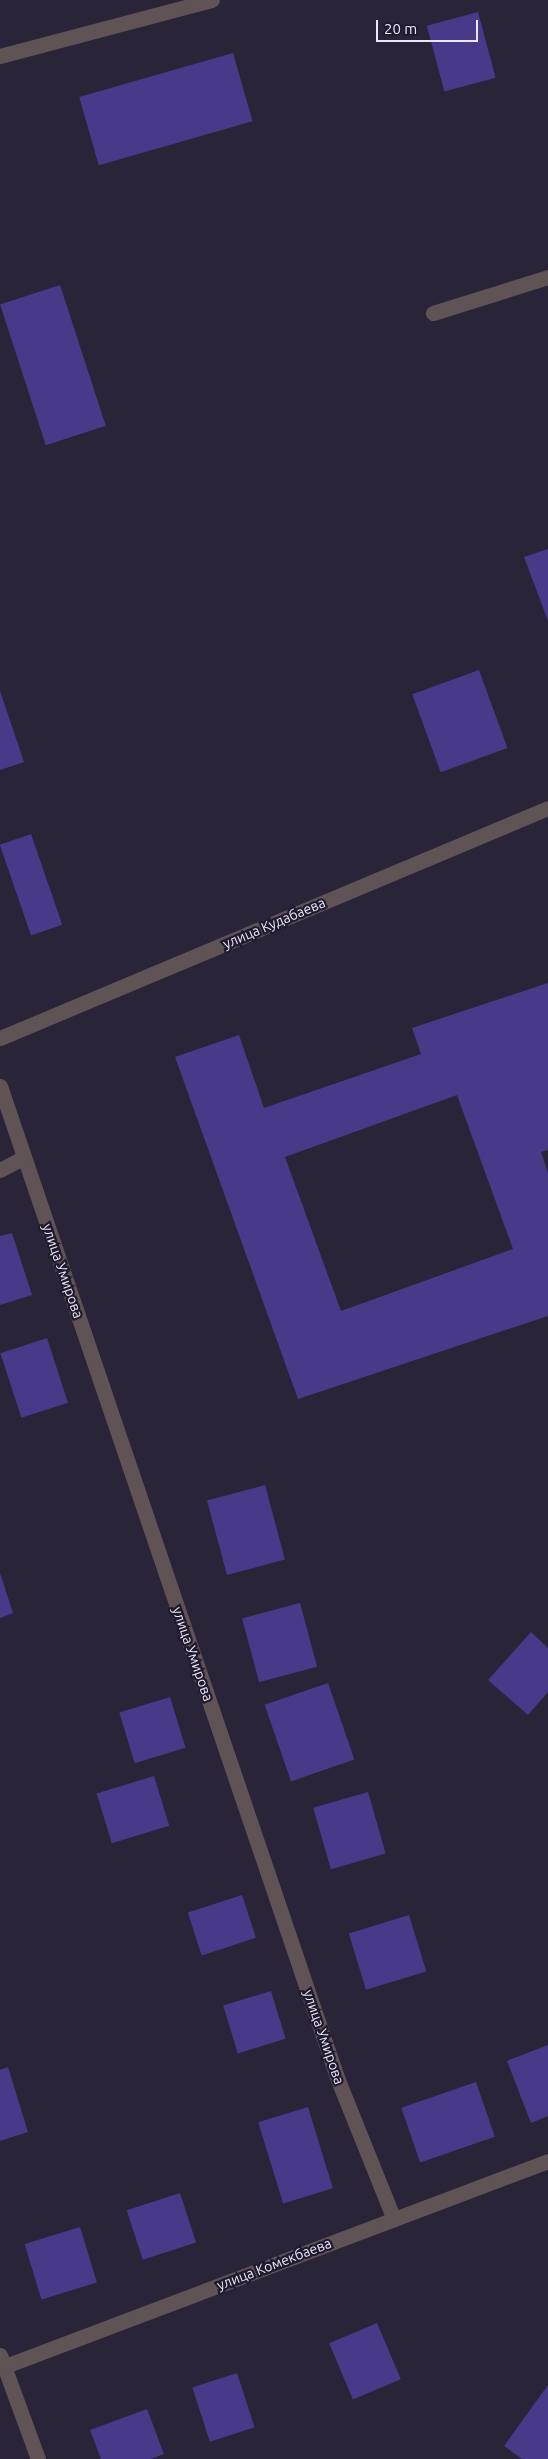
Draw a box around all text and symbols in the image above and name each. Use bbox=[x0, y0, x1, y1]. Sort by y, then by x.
scale bar bbox=[378, 10, 480, 42]
text: 20 m bbox=[384, 20, 417, 37]
street label: улица Кудабаева bbox=[220, 894, 328, 952]
street label: улица Умирова bbox=[39, 1222, 87, 1320]
street label: улица Умирова bbox=[169, 1605, 217, 1703]
street label: улица Умирова bbox=[300, 1988, 348, 2086]
street label: улица Комекбаева bbox=[214, 2234, 334, 2294]

